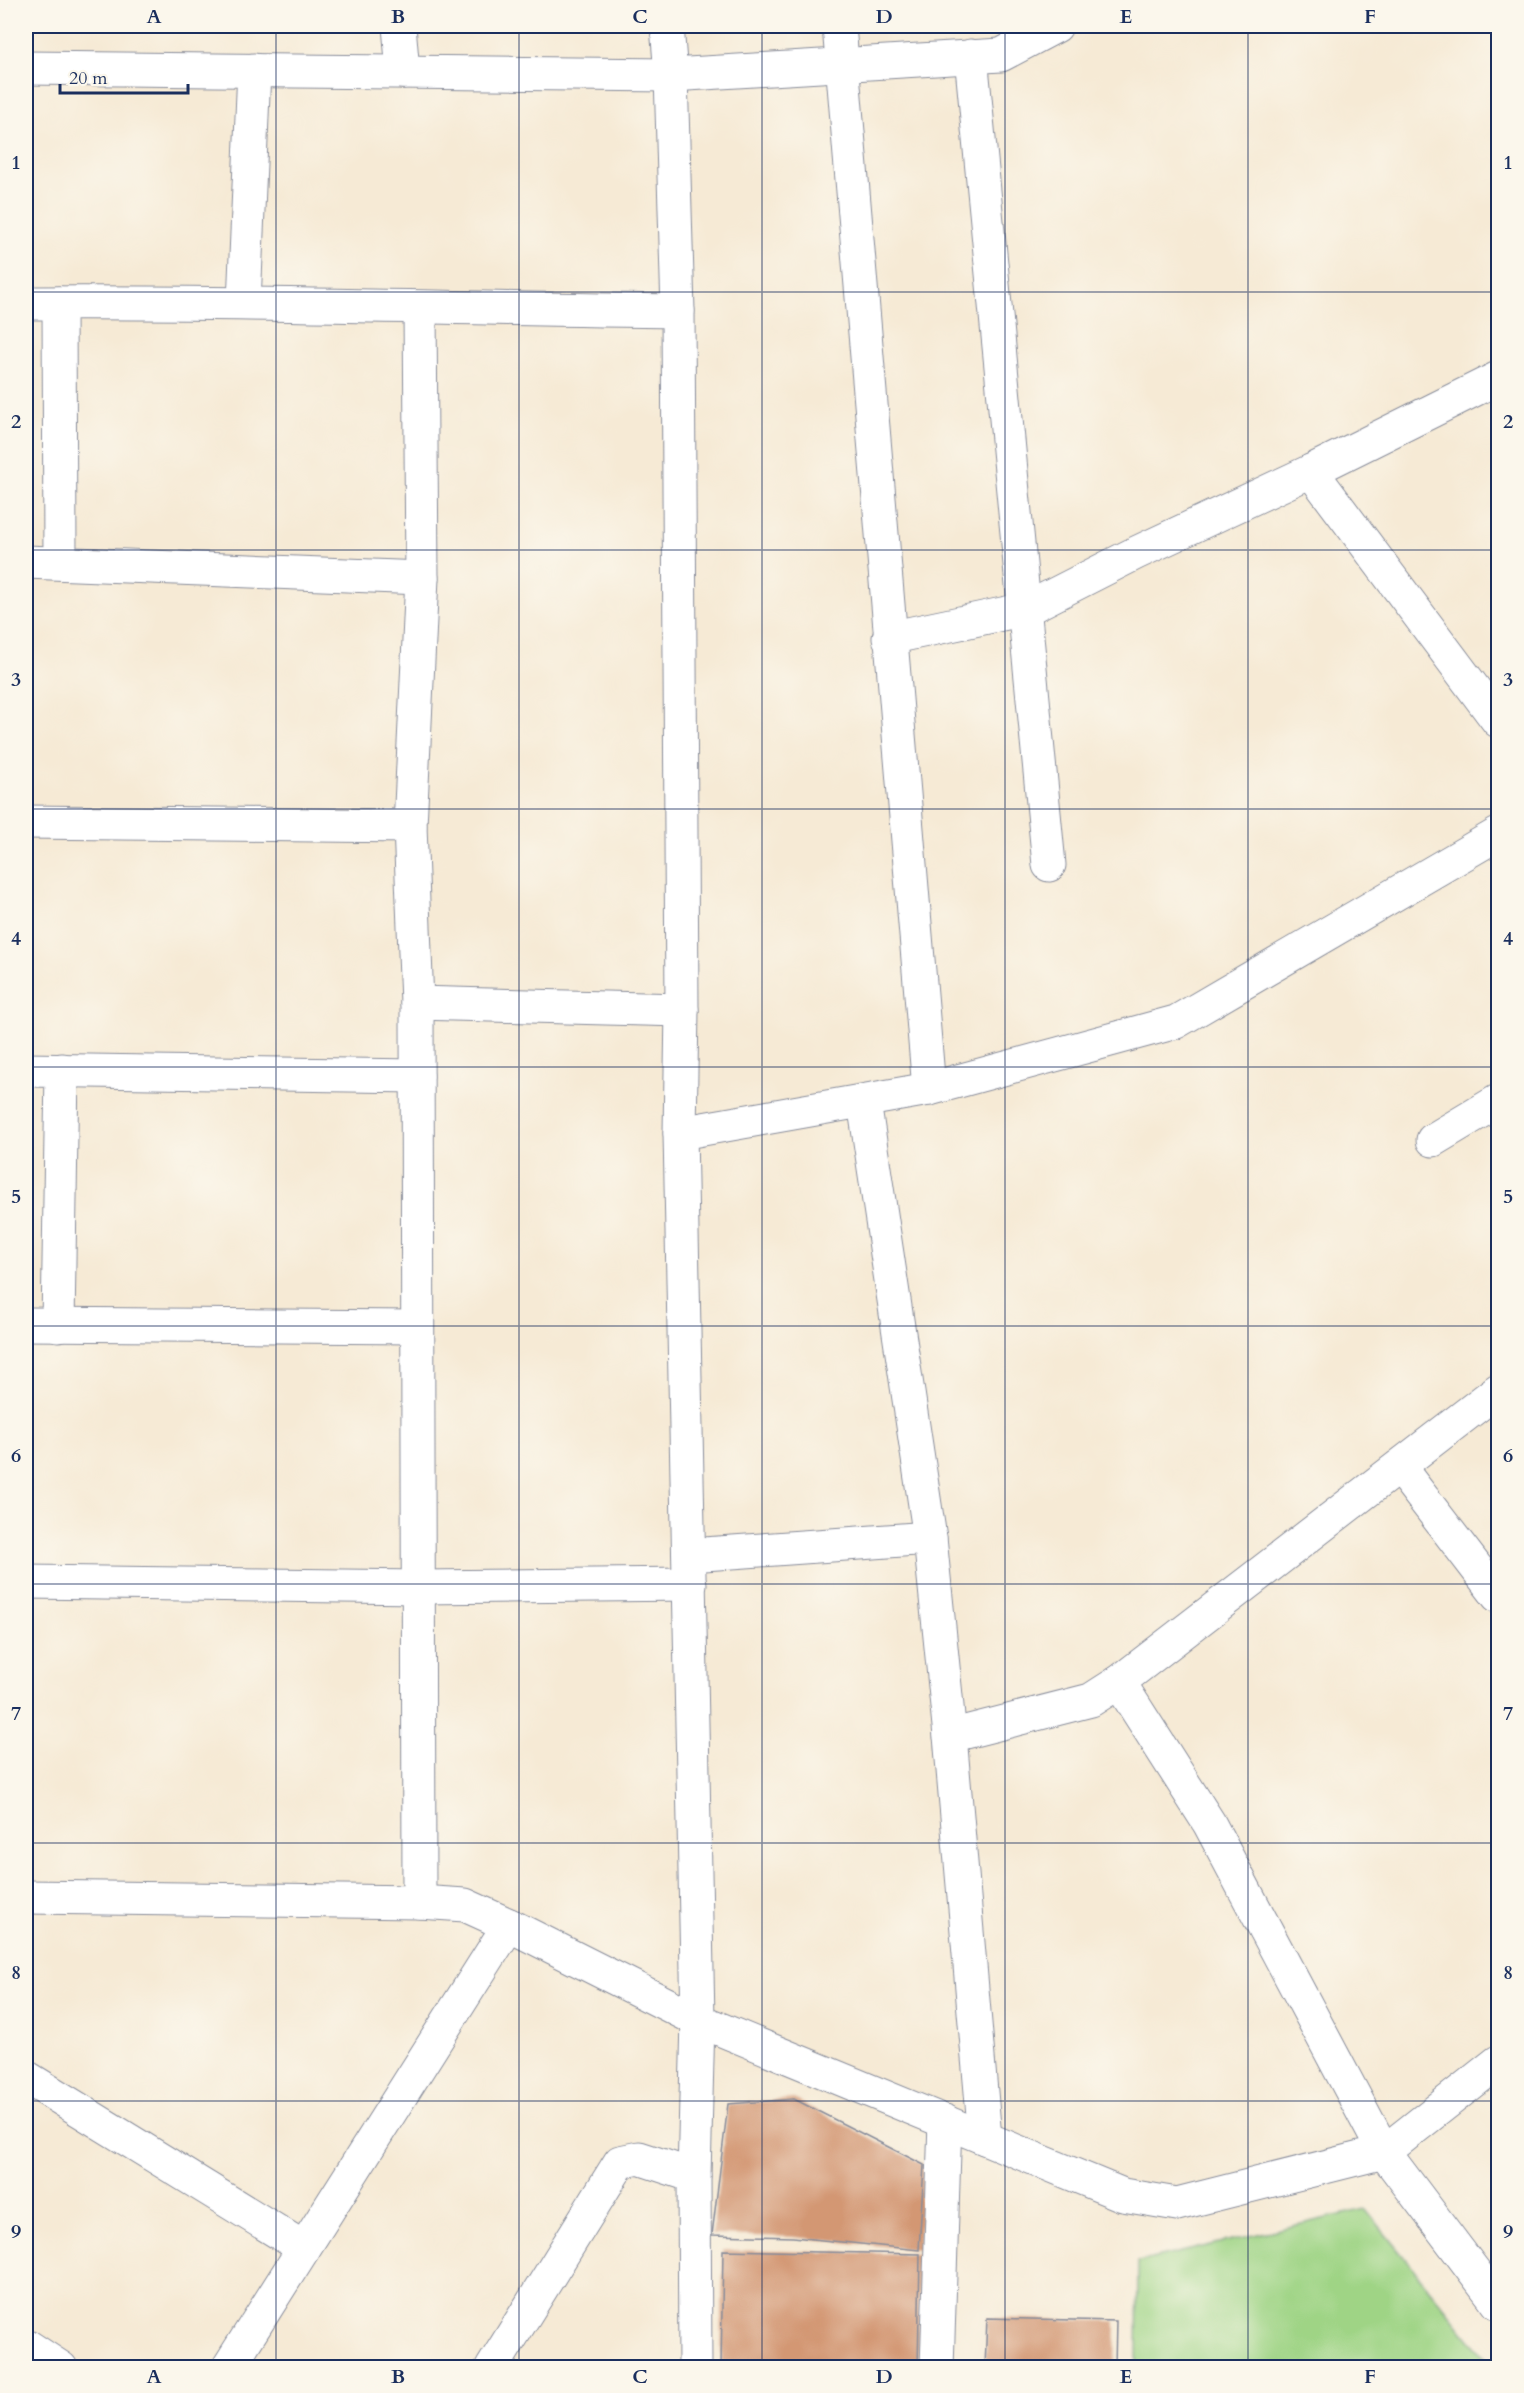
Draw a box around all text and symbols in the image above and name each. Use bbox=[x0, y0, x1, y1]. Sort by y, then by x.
text: A bbox=[146, 3, 162, 30]
text: B bbox=[391, 3, 405, 30]
text: C bbox=[632, 3, 648, 30]
text: D bbox=[875, 3, 893, 30]
text: E bbox=[1120, 3, 1132, 30]
text: F bbox=[1364, 3, 1376, 30]
scale bar bbox=[60, 57, 188, 95]
text: 20 m bbox=[69, 66, 108, 91]
text: 1 bbox=[11, 149, 21, 176]
text: 1 bbox=[1503, 149, 1513, 176]
text: 2 bbox=[11, 408, 21, 435]
text: 2 bbox=[1503, 408, 1513, 435]
text: 3 bbox=[11, 666, 21, 693]
text: 3 bbox=[1503, 666, 1513, 693]
text: 4 bbox=[11, 925, 21, 952]
text: 4 bbox=[1503, 925, 1513, 952]
text: 5 bbox=[11, 1183, 21, 1210]
text: 5 bbox=[1503, 1183, 1513, 1210]
text: 6 bbox=[11, 1442, 21, 1469]
text: 6 bbox=[1503, 1442, 1513, 1469]
text: 7 bbox=[11, 1700, 21, 1727]
text: 7 bbox=[1503, 1700, 1513, 1727]
text: 8 bbox=[11, 1959, 21, 1986]
text: 8 bbox=[1503, 1959, 1513, 1986]
text: 9 bbox=[11, 2218, 21, 2245]
text: 9 bbox=[1503, 2218, 1513, 2245]
text: A bbox=[146, 2363, 162, 2390]
text: B bbox=[391, 2363, 405, 2390]
text: C bbox=[632, 2363, 648, 2390]
text: D bbox=[875, 2363, 893, 2390]
text: E bbox=[1120, 2363, 1132, 2390]
text: F bbox=[1364, 2363, 1376, 2390]

